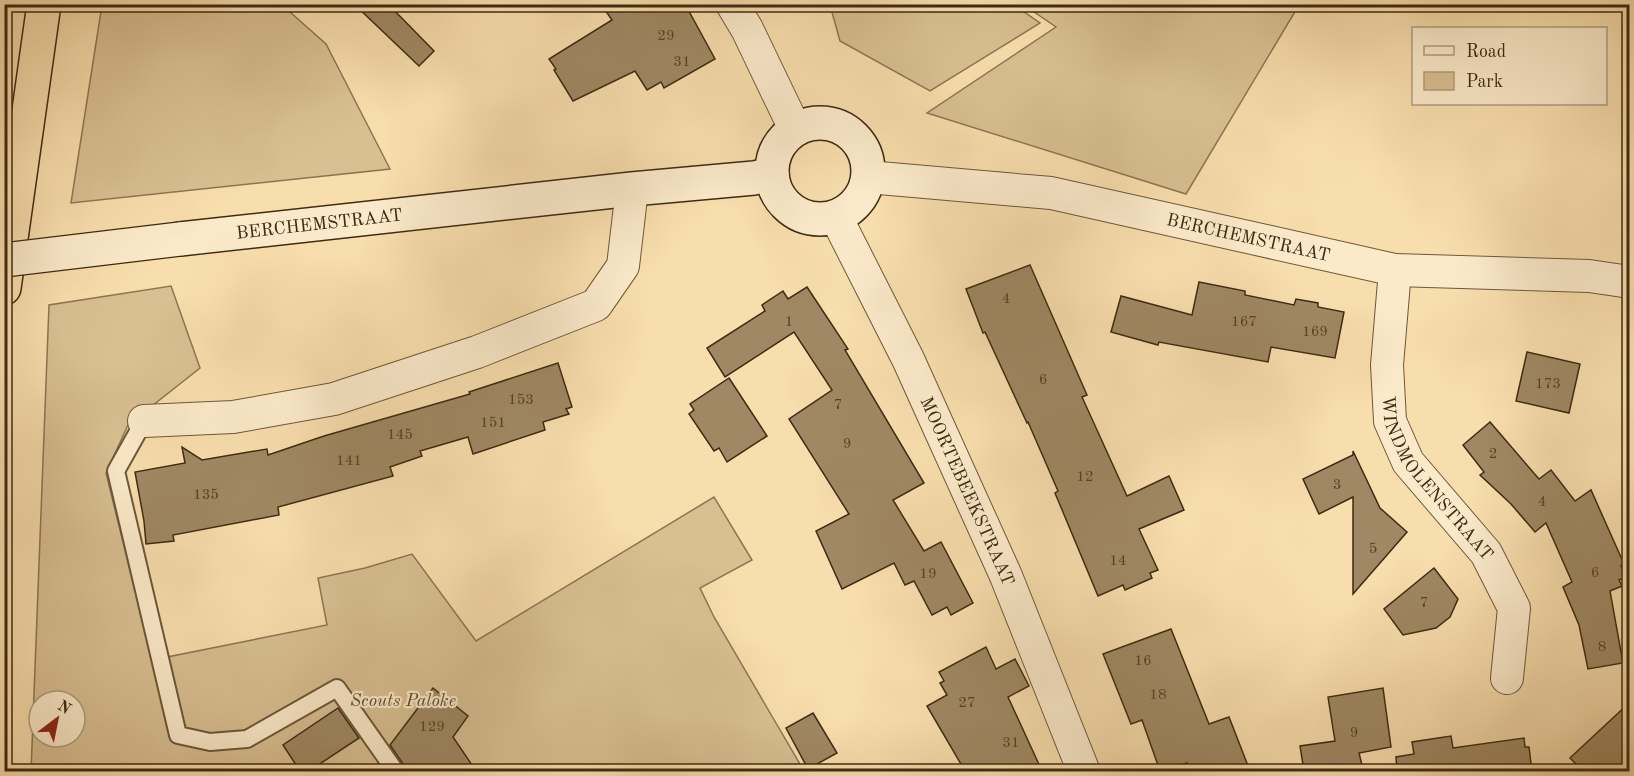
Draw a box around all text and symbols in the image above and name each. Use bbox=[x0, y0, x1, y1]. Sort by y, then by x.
legend bbox=[1412, 27, 1607, 105]
house number: 29 bbox=[657, 29, 675, 44]
text: Road bbox=[1466, 43, 1506, 61]
house number: 31 bbox=[673, 55, 691, 70]
text: Park bbox=[1466, 73, 1503, 91]
street label: BERCHEMSTRAAT bbox=[235, 206, 403, 243]
street label: BERCHEMSTRAAT bbox=[1165, 211, 1332, 265]
house number: 4 bbox=[1002, 292, 1010, 307]
house number: 1 bbox=[785, 315, 793, 330]
house number: 167 bbox=[1231, 315, 1257, 330]
house number: 169 bbox=[1302, 325, 1328, 340]
house number: 6 bbox=[1039, 373, 1047, 388]
house number: 173 bbox=[1535, 377, 1561, 392]
house number: 153 bbox=[508, 393, 534, 408]
street label: MOORTEBEEKSTRAAT bbox=[916, 394, 1017, 588]
street label: WINDMOLENSTRAAT bbox=[1379, 395, 1496, 564]
house number: 7 bbox=[834, 398, 842, 413]
house number: 151 bbox=[480, 416, 506, 431]
house number: 145 bbox=[387, 428, 413, 443]
house number: 9 bbox=[843, 437, 851, 452]
house number: 2 bbox=[1489, 447, 1497, 462]
house number: 141 bbox=[336, 454, 362, 469]
house number: 12 bbox=[1076, 470, 1094, 485]
house number: 3 bbox=[1333, 478, 1341, 493]
house number: 135 bbox=[193, 488, 219, 503]
house number: 4 bbox=[1538, 495, 1546, 510]
house number: 5 bbox=[1369, 542, 1377, 557]
house number: 14 bbox=[1109, 554, 1127, 569]
house number: 6 bbox=[1591, 566, 1599, 581]
house number: 19 bbox=[919, 567, 937, 582]
house number: 7 bbox=[1420, 596, 1428, 611]
house number: 8 bbox=[1598, 640, 1606, 655]
house number: 16 bbox=[1134, 654, 1152, 669]
house number: 18 bbox=[1149, 688, 1167, 703]
north arrow bbox=[27, 689, 87, 749]
park label: Scouts Paloke bbox=[350, 692, 456, 710]
house number: 27 bbox=[958, 696, 976, 711]
text: N bbox=[54, 698, 74, 718]
house number: 129 bbox=[419, 720, 445, 735]
house number: 9 bbox=[1350, 726, 1358, 741]
house number: 31 bbox=[1002, 736, 1020, 751]

